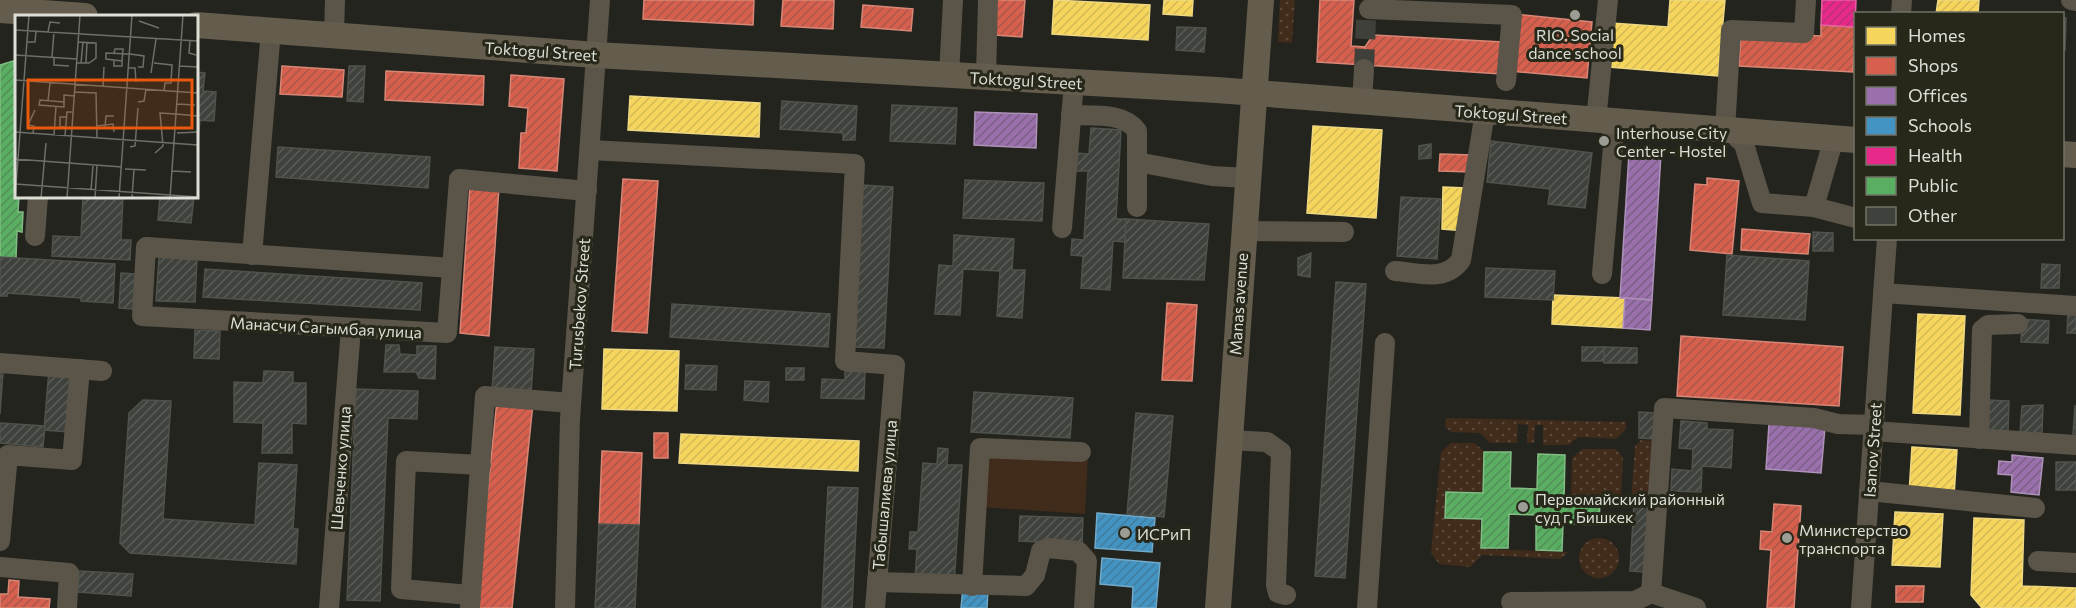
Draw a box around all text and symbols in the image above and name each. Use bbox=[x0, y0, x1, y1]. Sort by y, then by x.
marker: RIO. Social dance school bbox=[1568, 8, 1582, 22]
legend bbox=[1854, 12, 2064, 240]
inset map bbox=[15, 15, 198, 198]
text: Homes bbox=[1908, 24, 1966, 46]
place label: RIO. Social dance school bbox=[1528, 25, 1622, 62]
street label: Toktogul Street bbox=[484, 38, 599, 64]
text: Shops bbox=[1908, 54, 1958, 76]
street label: Toktogul Street bbox=[969, 68, 1083, 92]
text: Offices bbox=[1908, 84, 1968, 106]
street label: Toktogul Street bbox=[1454, 101, 1569, 127]
text: Schools bbox=[1908, 114, 1972, 136]
place label: Interhouse City Center - Hostel bbox=[1616, 123, 1727, 160]
marker: Interhouse City Center - Hostel bbox=[1597, 134, 1611, 148]
text: Health bbox=[1908, 144, 1963, 166]
text: Public bbox=[1908, 174, 1958, 196]
text: Other bbox=[1908, 204, 1957, 226]
street label: Turusbekov Street bbox=[565, 237, 593, 371]
street label: Manas avenue bbox=[1225, 252, 1251, 356]
street label: Манасчи Сагымбая улица bbox=[230, 312, 422, 342]
street label: Isanov Street bbox=[1859, 401, 1885, 498]
street label: Шевченко улица bbox=[326, 405, 354, 531]
street label: Табышалиева улица bbox=[868, 419, 900, 571]
place label: Первомайский районный суд г. Бишкек bbox=[1535, 489, 1725, 526]
marker: Первомайский районный суд г. Бишкек bbox=[1516, 500, 1530, 514]
place label: Министерство транспорта bbox=[1799, 520, 1908, 557]
place label: ИСРиП bbox=[1137, 524, 1191, 543]
marker: ИСРиП bbox=[1118, 526, 1132, 540]
marker: Министерство транспорта bbox=[1780, 531, 1794, 545]

